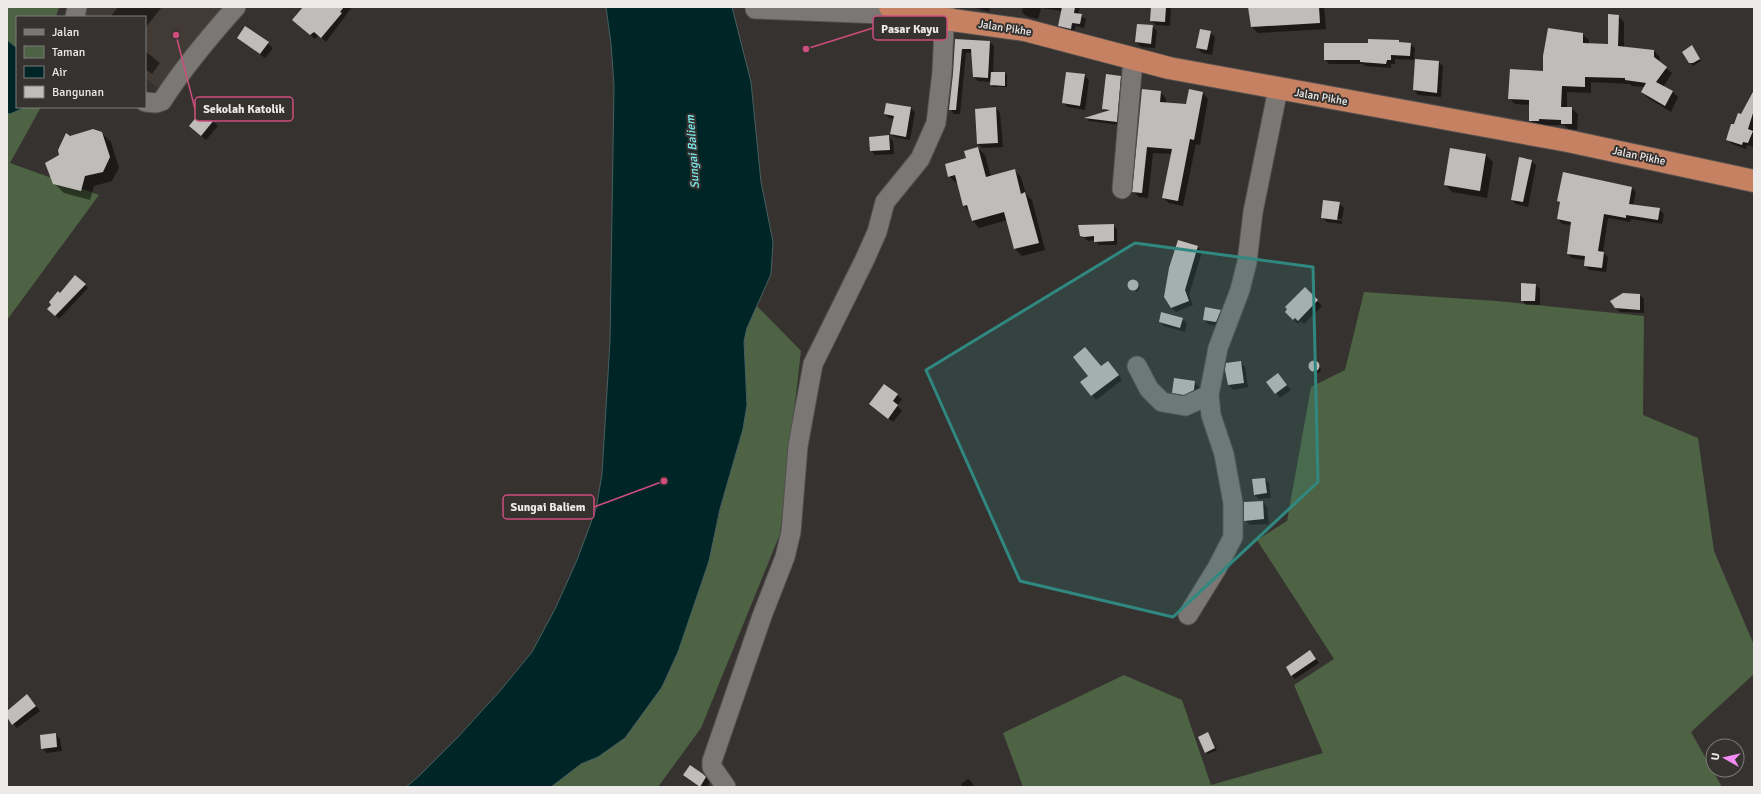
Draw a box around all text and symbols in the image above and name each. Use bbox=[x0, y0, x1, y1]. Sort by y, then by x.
legend bbox=[16, 16, 146, 108]
callout: Pasar Kayu bbox=[873, 16, 947, 40]
street label: Jalan Pikhe bbox=[977, 17, 1033, 39]
text: Pasar Kayu bbox=[881, 22, 939, 37]
text: Jalan bbox=[52, 25, 79, 40]
text: Taman bbox=[52, 45, 85, 60]
text: Air bbox=[52, 65, 68, 80]
text: Bangunan bbox=[52, 85, 104, 100]
street label: Jalan Pikhe bbox=[1293, 86, 1349, 108]
callout: Sekolah Katolik bbox=[195, 97, 293, 121]
text: Sekolah Katolik bbox=[203, 102, 286, 117]
water label: Sungai Baliem bbox=[683, 114, 703, 189]
street label: Jalan Pikhe bbox=[1611, 144, 1667, 168]
callout: Sungai Baliem bbox=[503, 495, 594, 519]
text: Sungai Baliem bbox=[510, 500, 586, 515]
north arrow bbox=[1705, 738, 1745, 778]
text: U bbox=[1709, 752, 1723, 761]

